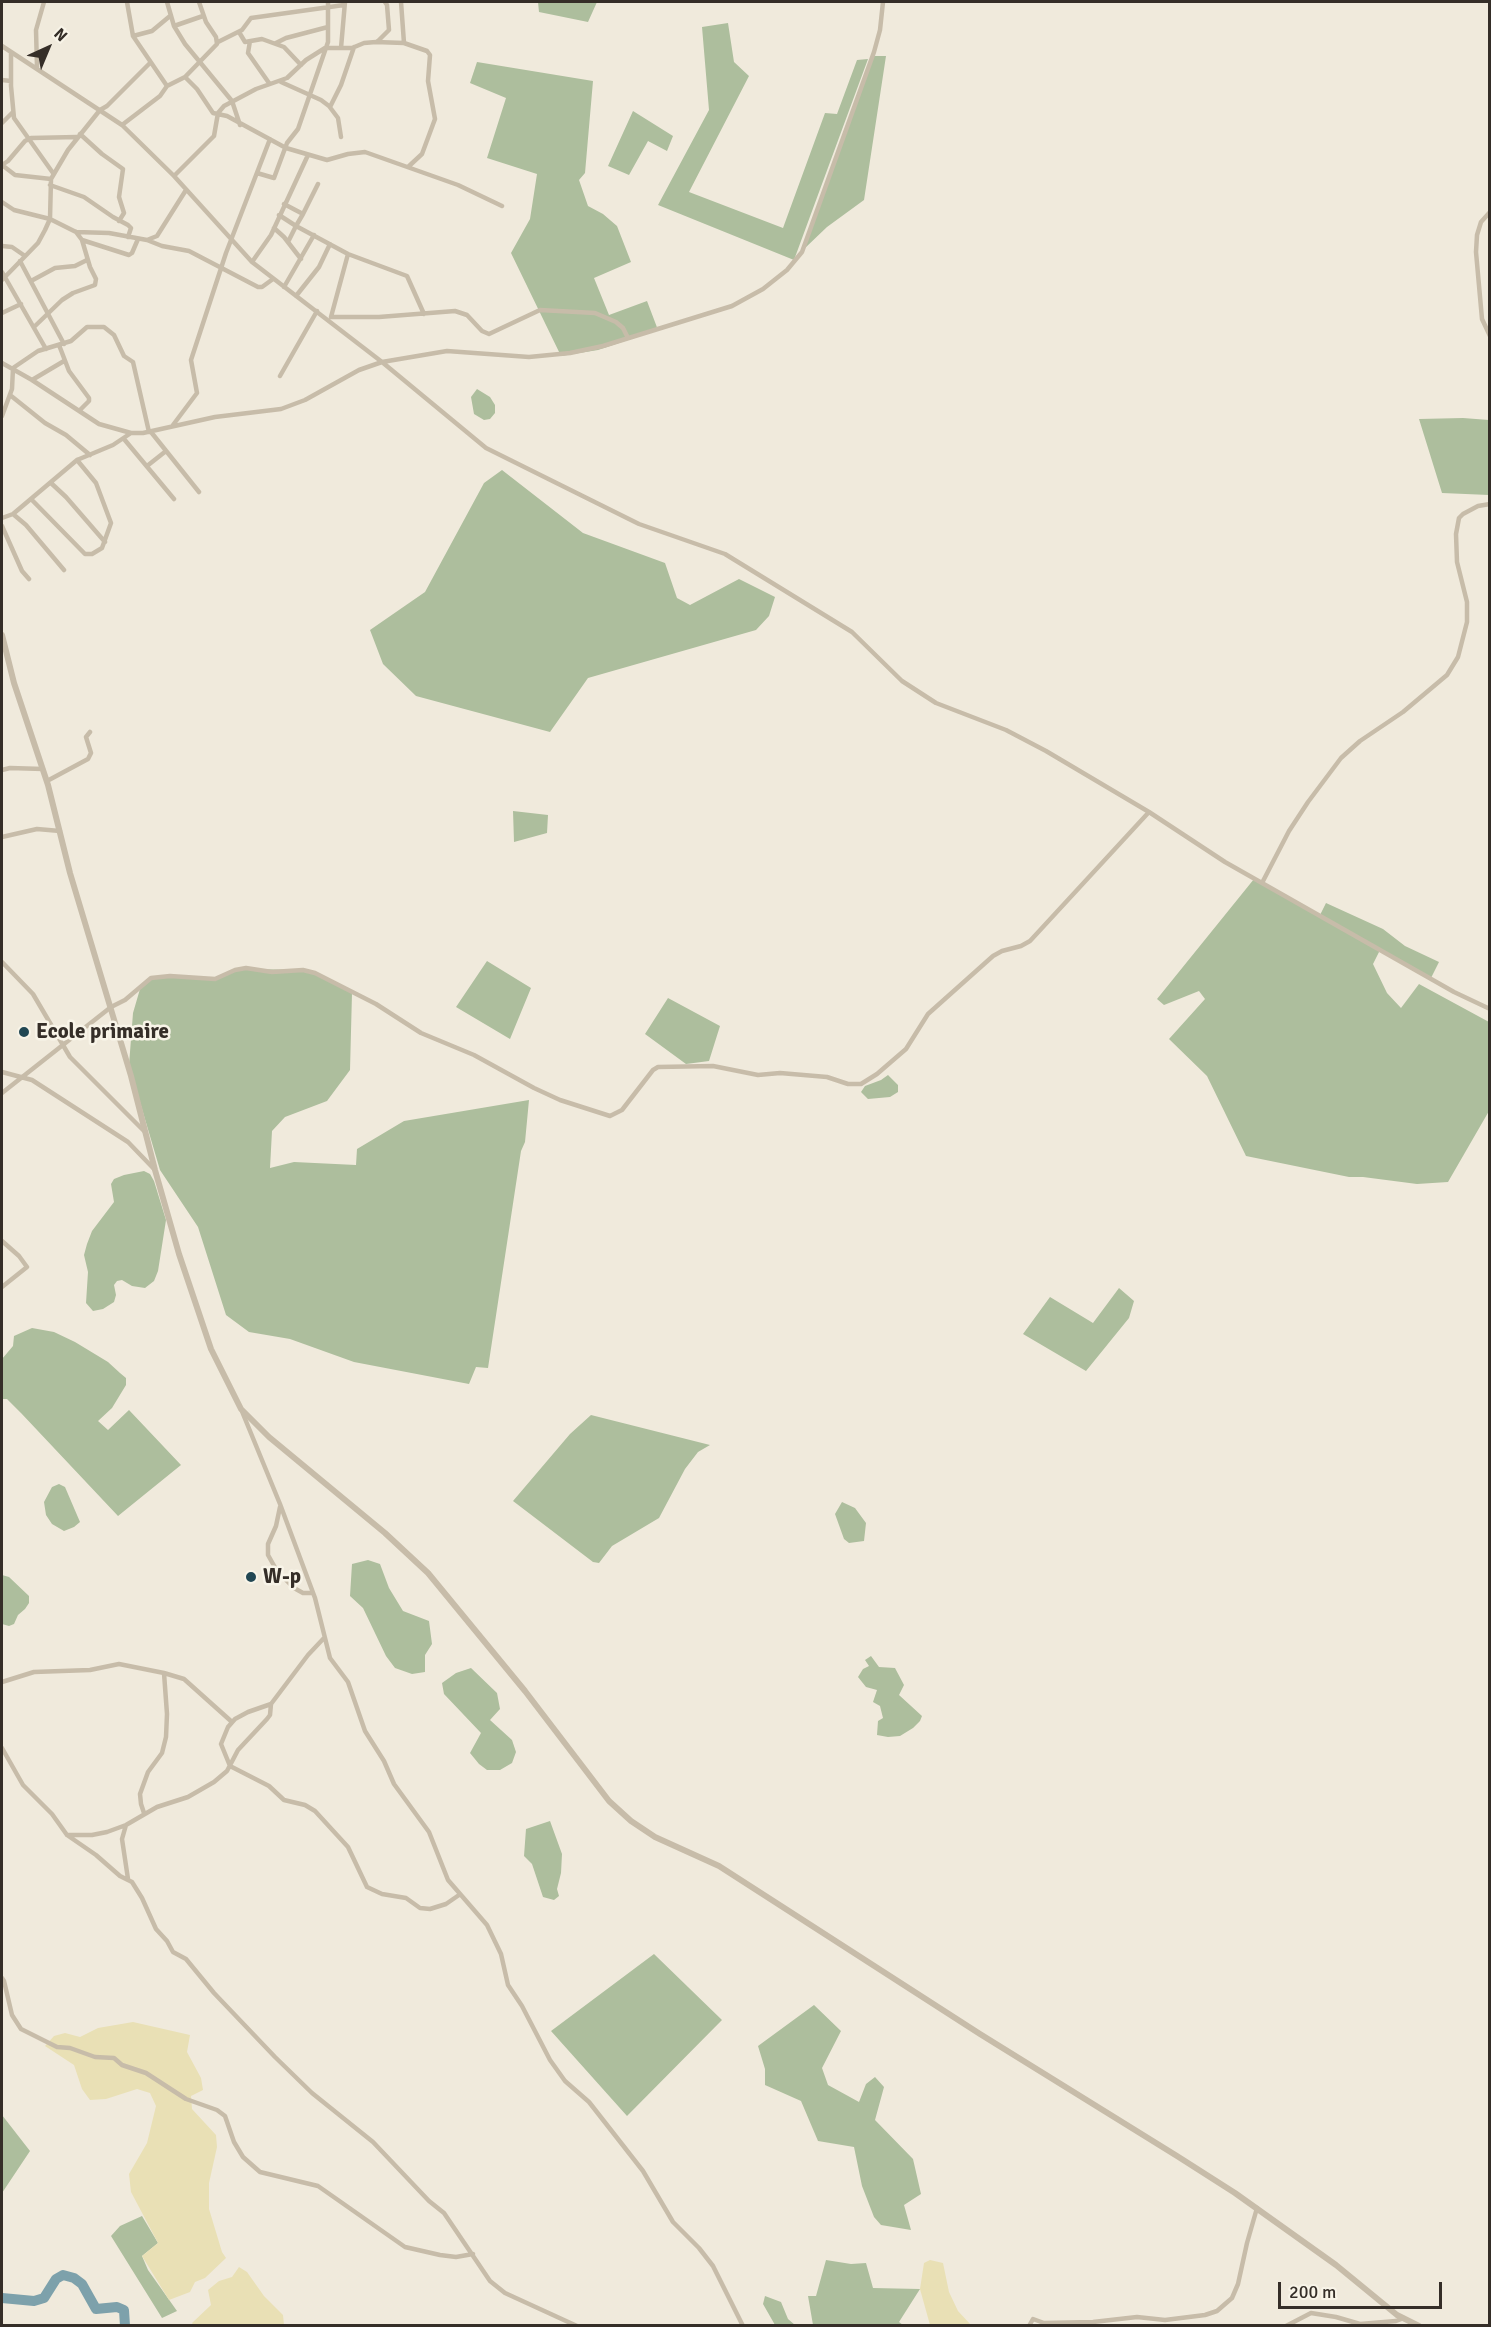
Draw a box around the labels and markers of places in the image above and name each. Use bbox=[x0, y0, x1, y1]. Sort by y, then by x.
place label: Ecole primaire bbox=[36, 1019, 169, 1045]
marker: Ecole primaire bbox=[17, 1025, 31, 1039]
place label: W-p bbox=[263, 1564, 301, 1590]
marker: W-p bbox=[244, 1570, 258, 1584]

